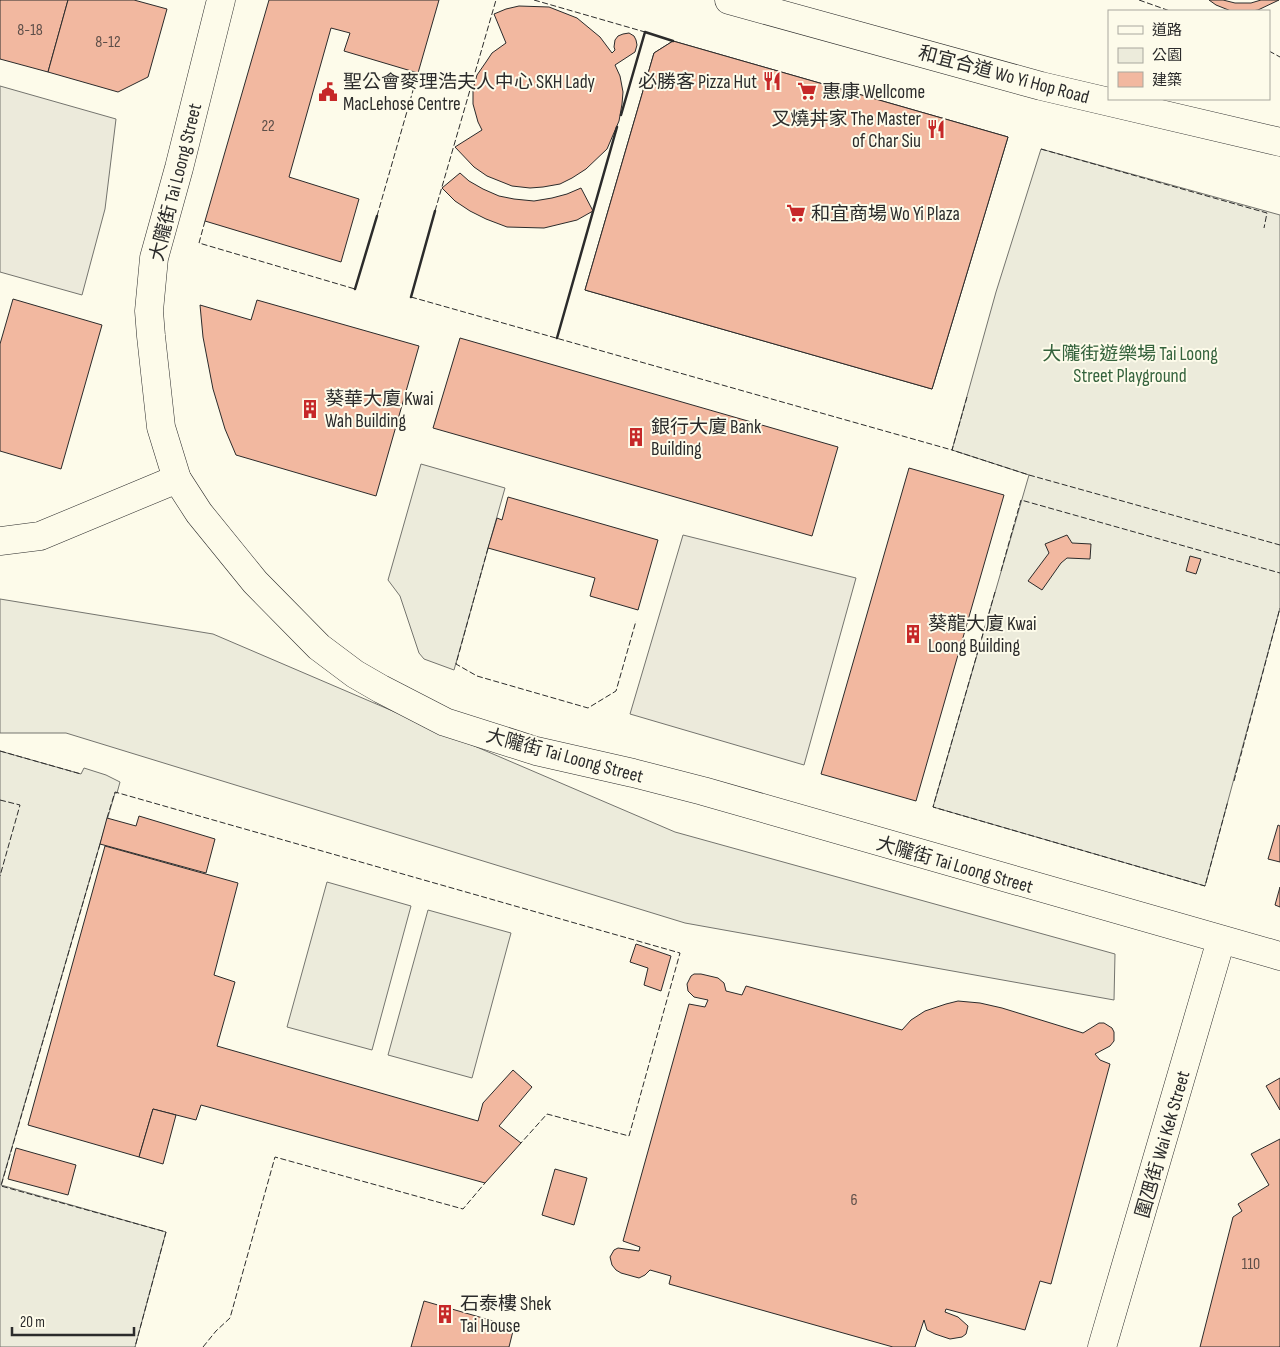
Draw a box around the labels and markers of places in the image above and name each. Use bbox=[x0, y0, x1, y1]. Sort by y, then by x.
restaurant icon: 必勝客 Pizza Hut bbox=[761, 70, 783, 92]
place label: 聖公會麥理浩夫人中心 SKH Lady MacLehose Centre bbox=[343, 71, 596, 116]
place label: 必勝客 Pizza Hut bbox=[638, 71, 757, 94]
supermarket icon: 惠康 Wellcome bbox=[796, 80, 818, 102]
public building icon: 聖公會麥理浩夫人中心 SKH Lady MacLehose Centre bbox=[317, 81, 339, 103]
place label: 惠康 Wellcome bbox=[822, 81, 925, 104]
place label: 叉燒丼家 The Master of Char Siu bbox=[771, 108, 922, 153]
restaurant icon: 叉燒丼家 The Master of Char Siu bbox=[925, 118, 947, 140]
supermarket icon: 和宜商場 Wo Yi Plaza bbox=[785, 202, 807, 224]
place label: 和宜商場 Wo Yi Plaza bbox=[811, 203, 960, 226]
place label: 葵華大廈 Kwai Wah Building bbox=[325, 388, 434, 433]
building icon: 葵華大廈 Kwai Wah Building bbox=[299, 398, 321, 420]
place label: 銀行大廈 Bank Building bbox=[651, 416, 762, 461]
building icon: 銀行大廈 Bank Building bbox=[625, 426, 647, 448]
place label: 葵龍大廈 Kwai Loong Building bbox=[928, 613, 1037, 658]
building icon: 葵龍大廈 Kwai Loong Building bbox=[902, 623, 924, 645]
place label: 石泰樓 Shek Tai House bbox=[460, 1293, 552, 1338]
building icon: 石泰樓 Shek Tai House bbox=[434, 1303, 456, 1325]

